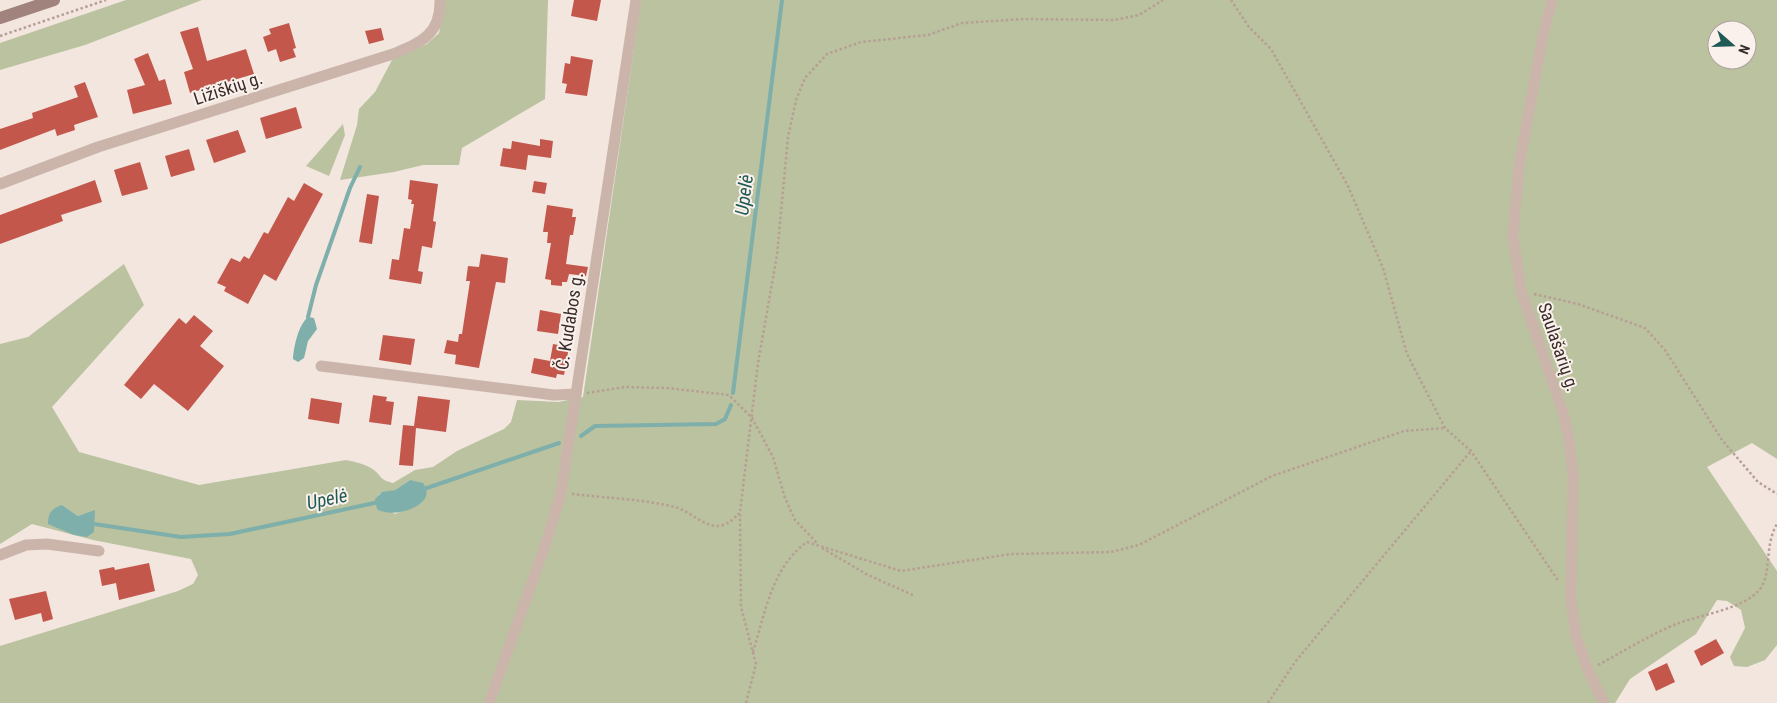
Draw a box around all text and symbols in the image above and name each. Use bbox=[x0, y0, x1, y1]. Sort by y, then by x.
north arrow bbox=[1707, 20, 1757, 70]
text: N bbox=[1735, 43, 1753, 56]
street label: Ližiškių g. bbox=[191, 67, 265, 109]
water label: Upelė bbox=[730, 173, 758, 217]
street label: Č. Kudabos g. bbox=[551, 271, 587, 371]
street label: Saulašarių g. bbox=[1534, 300, 1584, 394]
water label: Upelė bbox=[305, 483, 349, 515]

